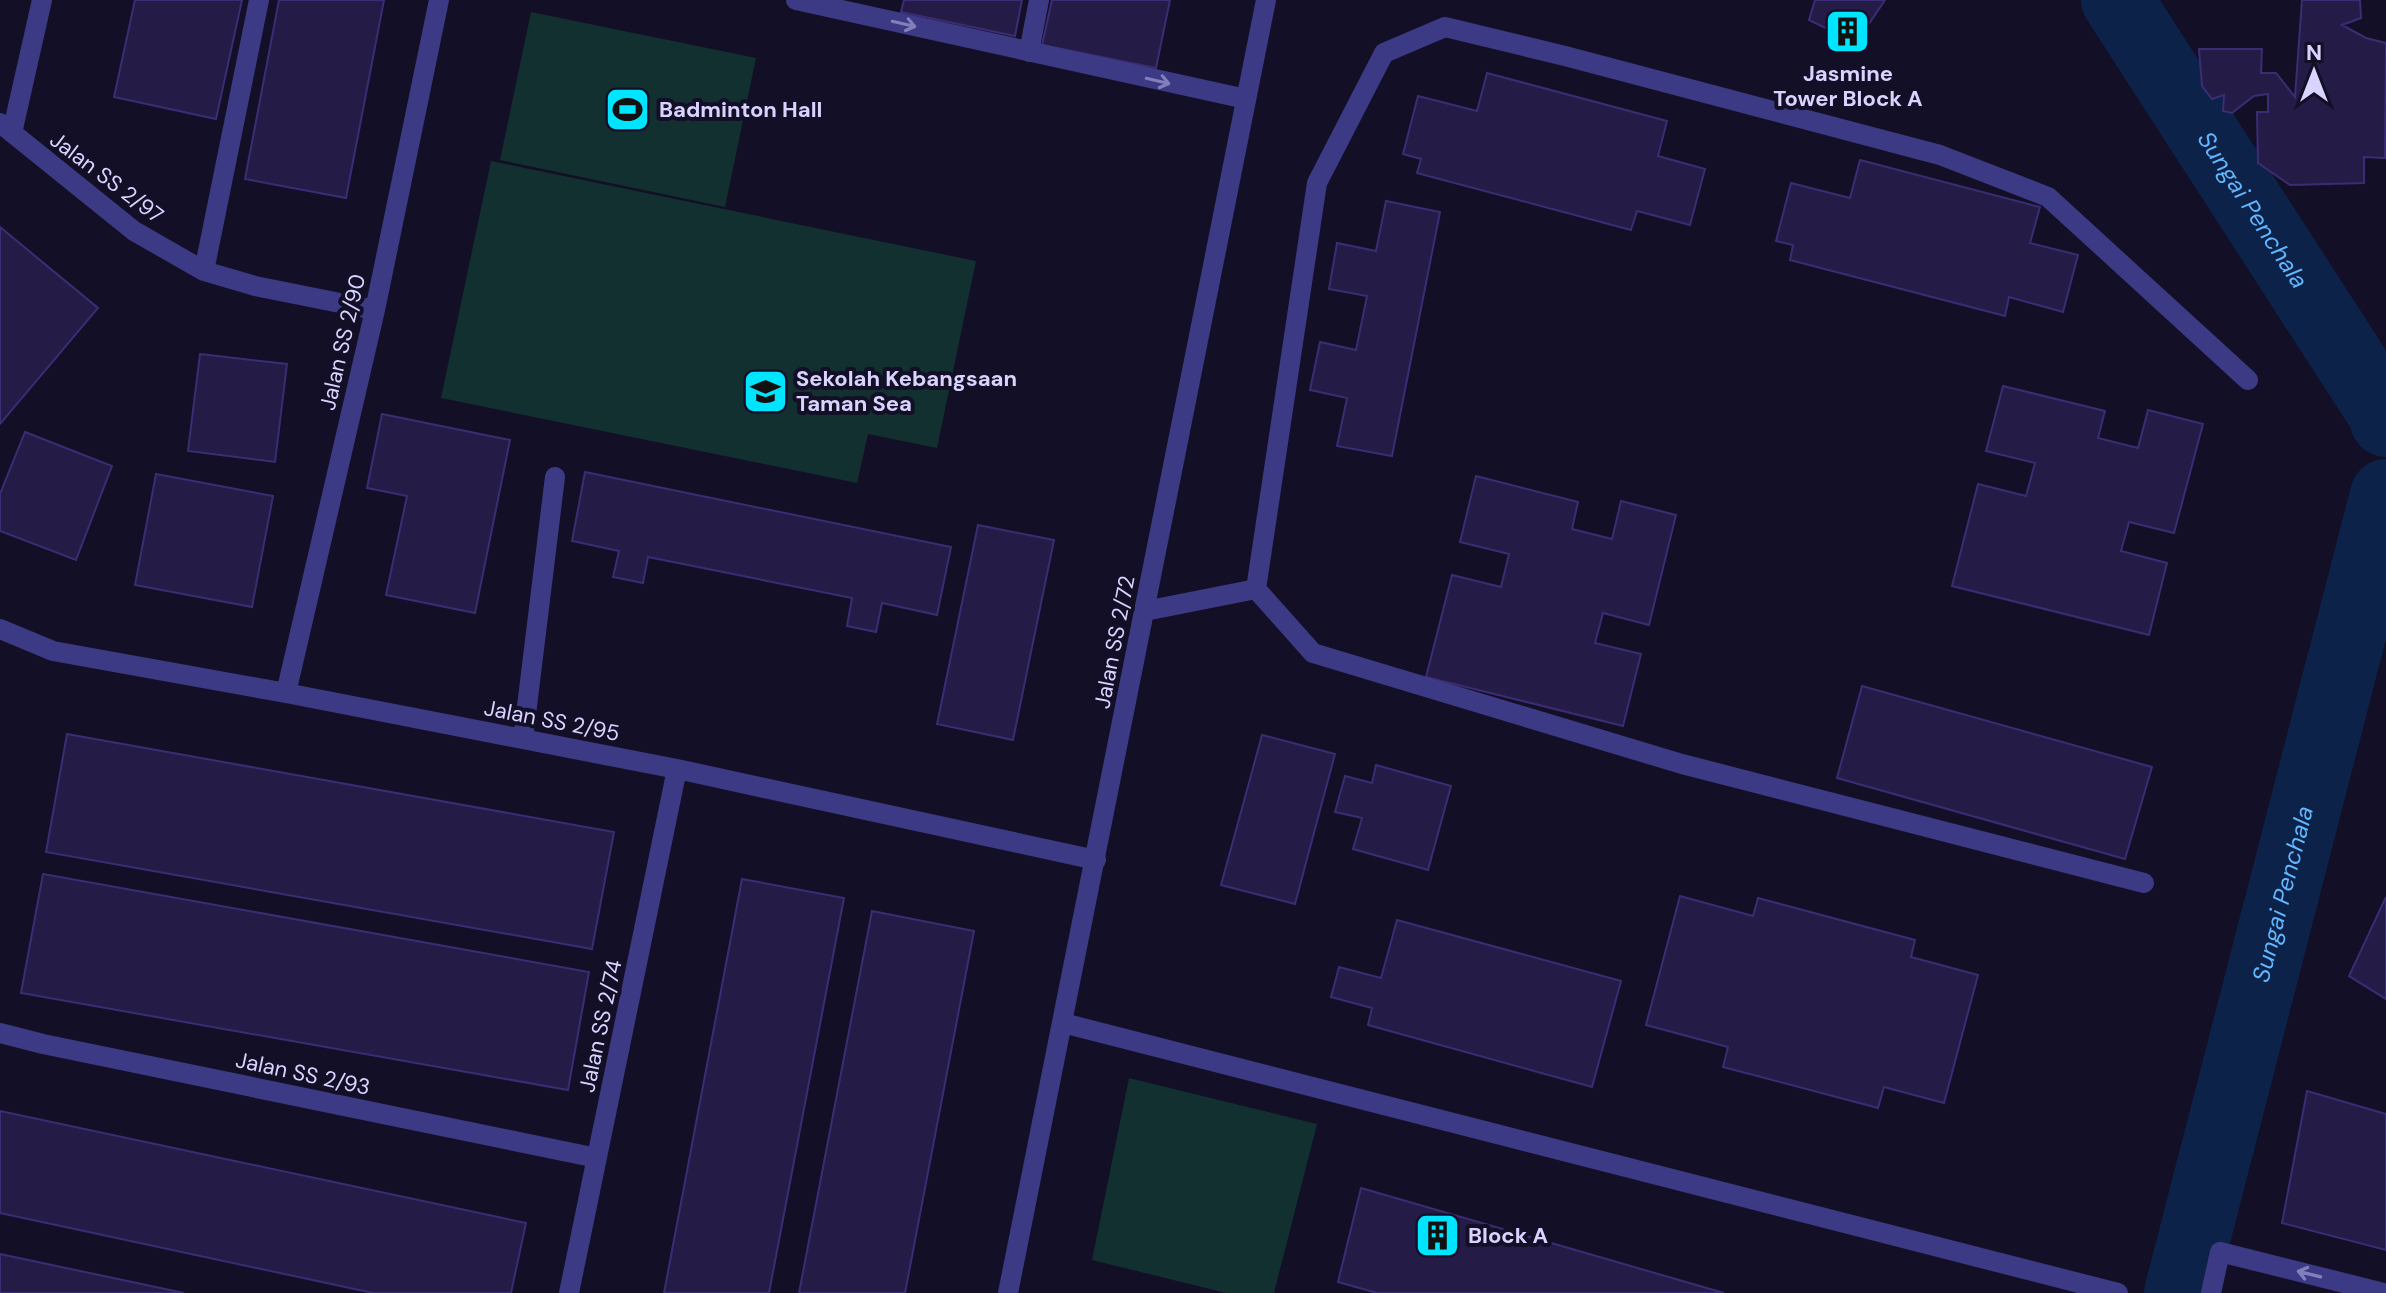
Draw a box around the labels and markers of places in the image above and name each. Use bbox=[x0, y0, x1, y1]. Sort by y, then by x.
building icon: Jasmine Tower Block A bbox=[1824, 8, 1872, 56]
place label: Jasmine Tower Block A bbox=[1773, 59, 1923, 113]
sports icon: Badminton Hall bbox=[604, 85, 652, 133]
place label: Badminton Hall bbox=[659, 95, 822, 124]
place label: Sekolah Kebangsaan Taman Sea bbox=[796, 364, 1017, 418]
school or university icon: Sekolah Kebangsaan Taman Sea bbox=[741, 367, 789, 415]
building icon: Block A bbox=[1413, 1211, 1461, 1259]
place label: Block A bbox=[1468, 1221, 1549, 1250]

